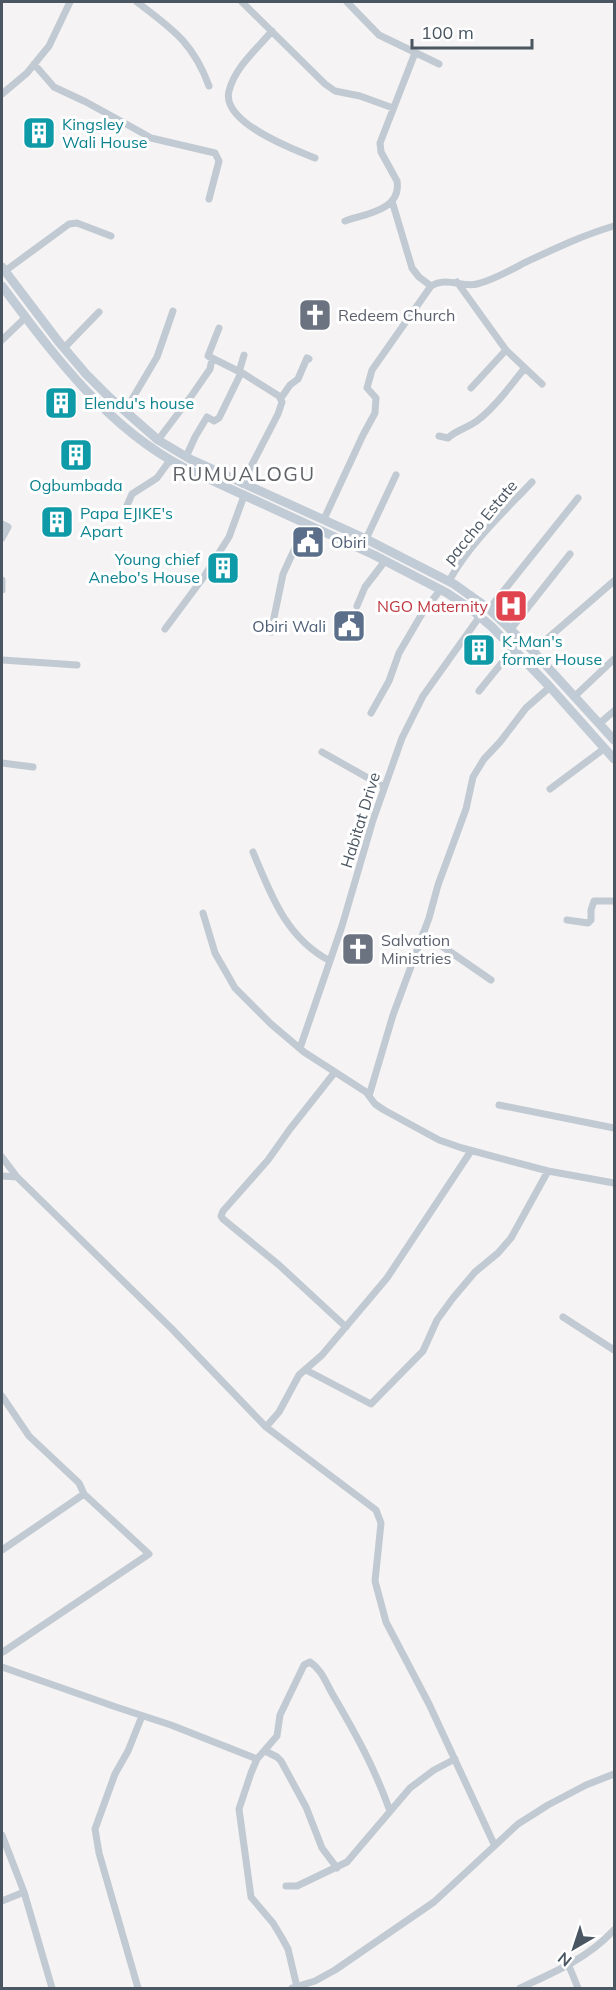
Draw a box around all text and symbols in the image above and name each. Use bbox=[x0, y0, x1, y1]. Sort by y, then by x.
scale bar bbox=[412, 12, 532, 50]
text: 100 m bbox=[421, 21, 474, 44]
place label: Kingsley Wali House bbox=[62, 114, 148, 152]
building icon: Kingsley Wali House bbox=[21, 115, 57, 151]
church icon: Redeem Church bbox=[297, 297, 333, 333]
place label: Redeem Church bbox=[338, 305, 455, 325]
building icon: Elendu's house bbox=[43, 385, 79, 421]
place label: Elendu's house bbox=[84, 393, 194, 413]
building icon: Ogbumbada bbox=[58, 437, 94, 473]
district label: RUMUALOGU bbox=[172, 461, 316, 486]
place label: Ogbumbada bbox=[29, 475, 123, 495]
street label: paccho Estate bbox=[439, 476, 521, 568]
place label: Papa EJIKE's Apart bbox=[80, 503, 173, 541]
building icon: Papa EJIKE's Apart bbox=[39, 504, 75, 540]
public building icon: Obiri bbox=[290, 524, 326, 560]
place label: Obiri bbox=[331, 532, 366, 552]
place label: Young chief Anebo's House bbox=[89, 549, 201, 587]
building icon: Young chief Anebo's House bbox=[205, 550, 241, 586]
hospital icon: NGO Maternity bbox=[493, 588, 529, 624]
place label: NGO Maternity bbox=[377, 596, 489, 616]
public building icon: Obiri Wali bbox=[331, 608, 367, 644]
place label: Obiri Wali bbox=[252, 616, 326, 636]
place label: K-Man's former House bbox=[502, 631, 602, 669]
building icon: K-Man's former House bbox=[461, 632, 497, 668]
street label: Habitat Drive bbox=[336, 770, 384, 870]
place label: Salvation Ministries bbox=[381, 930, 451, 968]
church icon: Salvation Ministries bbox=[340, 931, 376, 967]
north arrow bbox=[544, 1918, 604, 1978]
text: N bbox=[554, 1948, 576, 1971]

